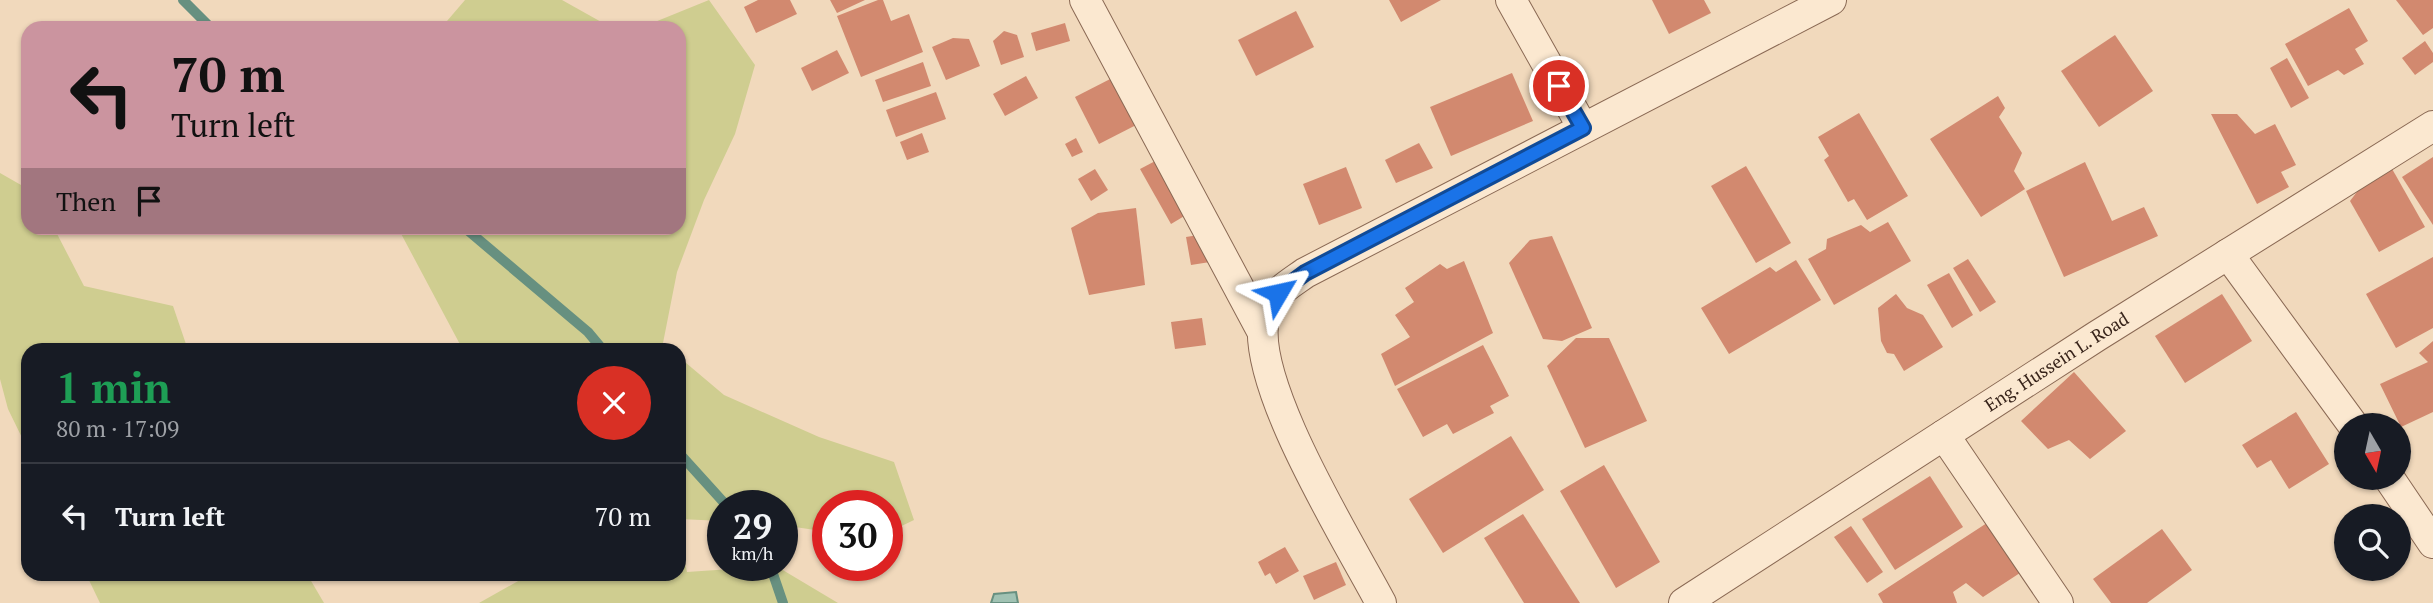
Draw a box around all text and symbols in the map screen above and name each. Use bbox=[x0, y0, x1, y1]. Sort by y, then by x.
text: 70 m bbox=[171, 41, 285, 106]
icon: left bbox=[56, 49, 147, 140]
pin bbox=[1529, 56, 1589, 116]
icon: arrive bbox=[1540, 67, 1578, 105]
text: Turn left bbox=[171, 104, 295, 146]
icon: arrive bbox=[130, 182, 168, 220]
text: Then bbox=[56, 184, 116, 218]
position arrow bbox=[1241, 256, 1315, 330]
street label: Eng. Hussein L. Road bbox=[1980, 306, 2133, 416]
text: 1 min bbox=[56, 359, 171, 415]
button: close bbox=[577, 366, 651, 440]
text: 80 m · 17:09 bbox=[56, 413, 179, 444]
north arrow bbox=[2334, 413, 2412, 490]
map controls bbox=[2334, 413, 2411, 581]
speed limit sign: 30 bbox=[812, 490, 903, 581]
icon: left bbox=[56, 497, 94, 535]
text: Turn left bbox=[115, 499, 225, 533]
text: 70 m bbox=[595, 499, 651, 533]
text: 29 bbox=[733, 503, 772, 549]
button: search bbox=[2334, 504, 2411, 581]
text: km/h bbox=[732, 541, 773, 565]

